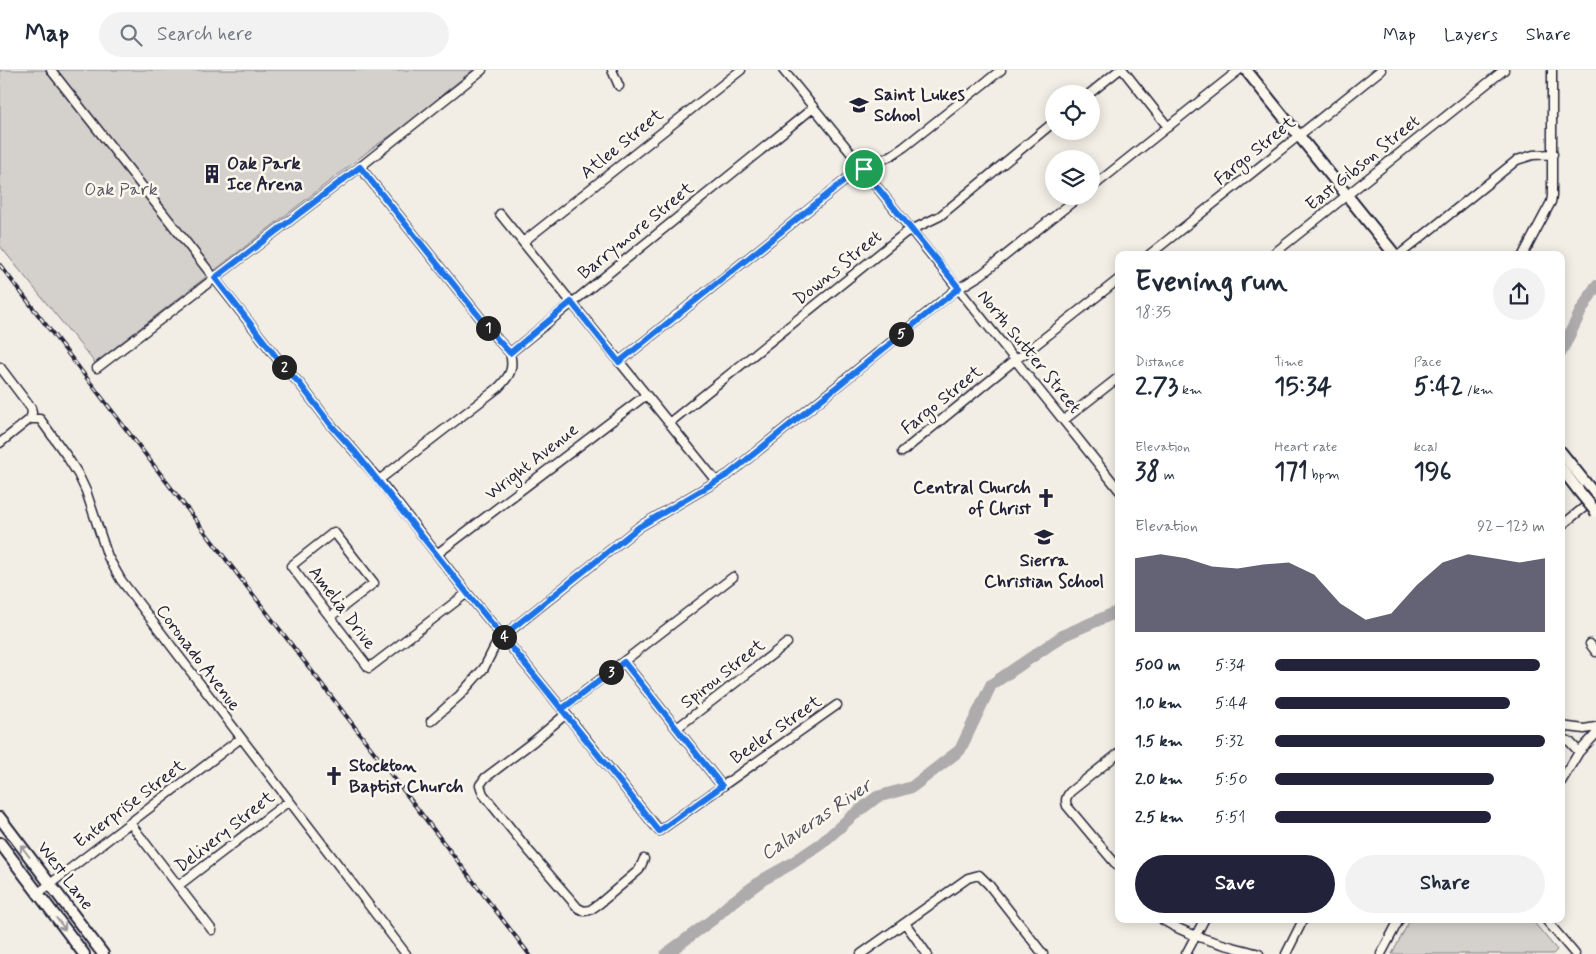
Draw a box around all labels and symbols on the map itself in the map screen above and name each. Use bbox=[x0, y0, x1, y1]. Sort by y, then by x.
place label: Saint Lukes School bbox=[874, 83, 965, 128]
school or university icon: Saint Lukes School bbox=[848, 94, 870, 116]
street label: Atlee Street bbox=[575, 103, 669, 185]
street label: East Gibson Street bbox=[1301, 109, 1425, 216]
street label: Fargo Street bbox=[1209, 111, 1302, 192]
pin bbox=[843, 148, 885, 190]
place label: Oak Park Ice Arena bbox=[227, 152, 303, 197]
building icon: Oak Park Ice Arena bbox=[201, 163, 223, 185]
street label: Barrymore Street bbox=[573, 176, 699, 285]
park label: Oak Park bbox=[84, 178, 158, 202]
street label: Downs Street bbox=[789, 225, 887, 311]
street label: North Sutter Street bbox=[972, 285, 1087, 419]
pin: 1 bbox=[476, 316, 500, 340]
pin: 5 bbox=[888, 322, 914, 346]
pin: 2 bbox=[272, 354, 296, 380]
street label: Fargo Street bbox=[896, 360, 989, 441]
street label: Wright Avenue bbox=[480, 418, 584, 507]
place label: Central Church of Christ bbox=[913, 476, 1032, 521]
church icon: Central Church of Christ bbox=[1035, 487, 1057, 509]
school or university icon: Sierra Christian School bbox=[1033, 526, 1055, 548]
place label: Sierra Christian School bbox=[984, 549, 1104, 594]
street label: Amelia Drive bbox=[303, 561, 381, 655]
street label: Coronado Avenue bbox=[150, 600, 246, 716]
pin: 4 bbox=[492, 624, 516, 650]
street label: Spirou Street bbox=[676, 633, 770, 714]
pin: 3 bbox=[598, 660, 624, 684]
street label: Beeler Street bbox=[726, 690, 827, 770]
street label: Enterprise Street bbox=[69, 754, 191, 854]
place label: Stockton Baptist Church bbox=[349, 754, 464, 799]
church icon: Stockton Baptist Church bbox=[323, 765, 345, 787]
water label: Calaveras River bbox=[756, 772, 879, 866]
street label: Delivery Street bbox=[170, 785, 280, 878]
street label: West Lane bbox=[31, 837, 99, 915]
one-way arrow bbox=[20, 844, 30, 858]
one-way arrow bbox=[55, 917, 66, 930]

